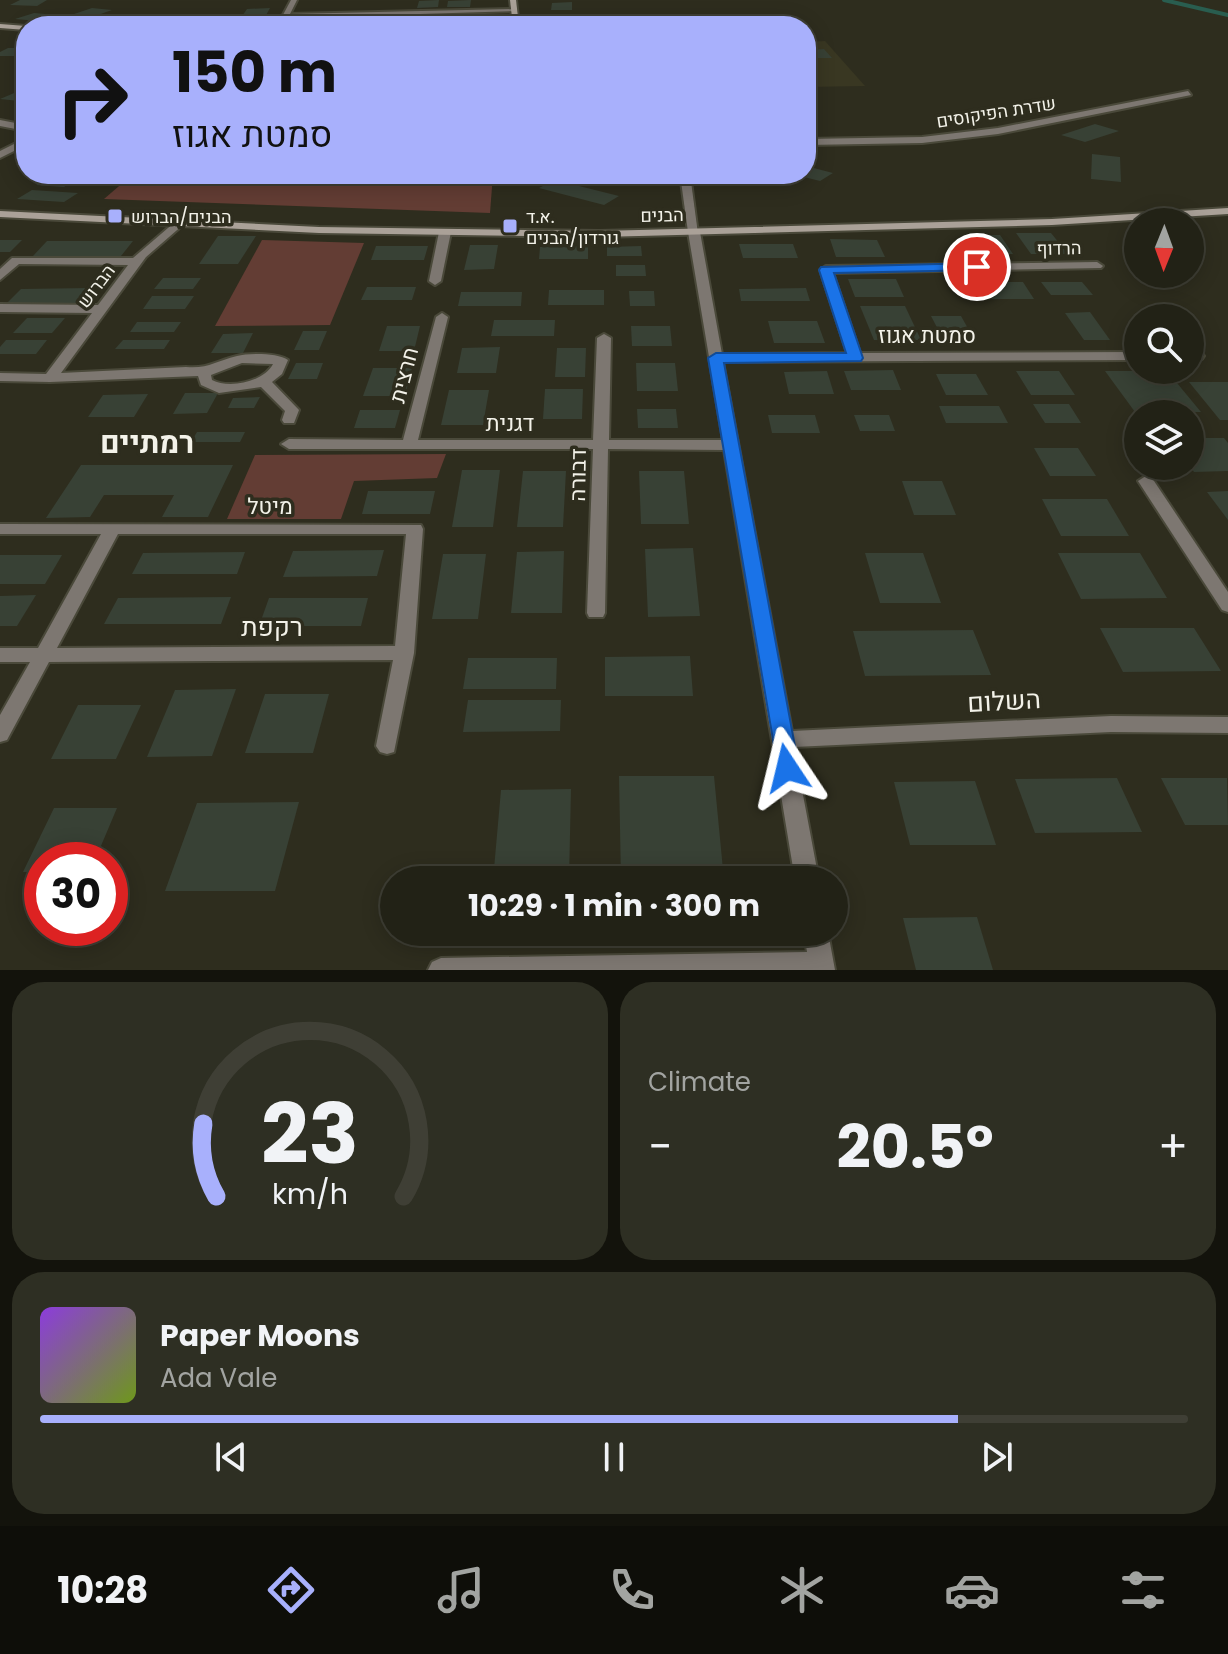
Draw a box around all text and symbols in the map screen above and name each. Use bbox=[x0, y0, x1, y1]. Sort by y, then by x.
text: 150 m bbox=[172, 33, 337, 112]
icon: right bbox=[40, 48, 144, 152]
street label: שדרת הפיקוסים bbox=[934, 90, 1058, 134]
text: סמטת אגוז bbox=[172, 109, 332, 160]
street label: הבנים bbox=[640, 202, 684, 228]
place label: הבנים/הברוש bbox=[131, 204, 232, 229]
place label: א.ד. גורדון/הבנים bbox=[526, 204, 619, 250]
marker: הבנים/הברוש bbox=[106, 207, 124, 225]
north arrow bbox=[1124, 208, 1204, 288]
map controls bbox=[1124, 208, 1204, 480]
marker: א.ד. גורדון/הבנים bbox=[501, 217, 519, 235]
pin bbox=[943, 233, 1011, 301]
street label: הרדוף bbox=[1036, 235, 1082, 261]
icon: arrive bbox=[955, 245, 999, 289]
street label: הברוש bbox=[71, 259, 121, 313]
button: search bbox=[1124, 304, 1204, 384]
street label: סמטת אגוז bbox=[878, 320, 976, 351]
street label: חרצית bbox=[382, 344, 426, 406]
button: layers bbox=[1124, 400, 1204, 480]
street label: דגנית bbox=[486, 408, 534, 439]
district label: רמתיים bbox=[100, 421, 194, 464]
street label: דבורה bbox=[562, 448, 594, 502]
street label: מיטל bbox=[247, 491, 293, 522]
street label: רקפת bbox=[241, 609, 303, 645]
street label: השלום bbox=[966, 681, 1042, 721]
position arrow bbox=[745, 726, 829, 810]
speed limit sign: 30 bbox=[24, 842, 128, 946]
text: 10:29 · 1 min · 300 m bbox=[468, 884, 760, 927]
text: Climate bbox=[648, 1064, 751, 1100]
text: 23 bbox=[261, 1076, 359, 1192]
text: 20.5° bbox=[837, 1105, 994, 1189]
text: − bbox=[648, 1116, 672, 1177]
text: + bbox=[1158, 1116, 1188, 1177]
text: km/h bbox=[272, 1174, 348, 1214]
text: Paper Moons bbox=[160, 1314, 360, 1357]
text: Ada Vale bbox=[160, 1360, 277, 1396]
icon: previous bbox=[209, 1435, 253, 1479]
icon: pause bbox=[592, 1435, 636, 1479]
icon: next bbox=[975, 1435, 1019, 1479]
icon: directions bbox=[263, 1562, 319, 1618]
icon: music bbox=[433, 1562, 489, 1618]
icon: phone bbox=[604, 1562, 660, 1618]
icon: climate bbox=[774, 1562, 830, 1618]
icon: car bbox=[944, 1562, 1000, 1618]
icon: filters bbox=[1115, 1562, 1171, 1618]
text: 10:28 bbox=[57, 1565, 148, 1616]

